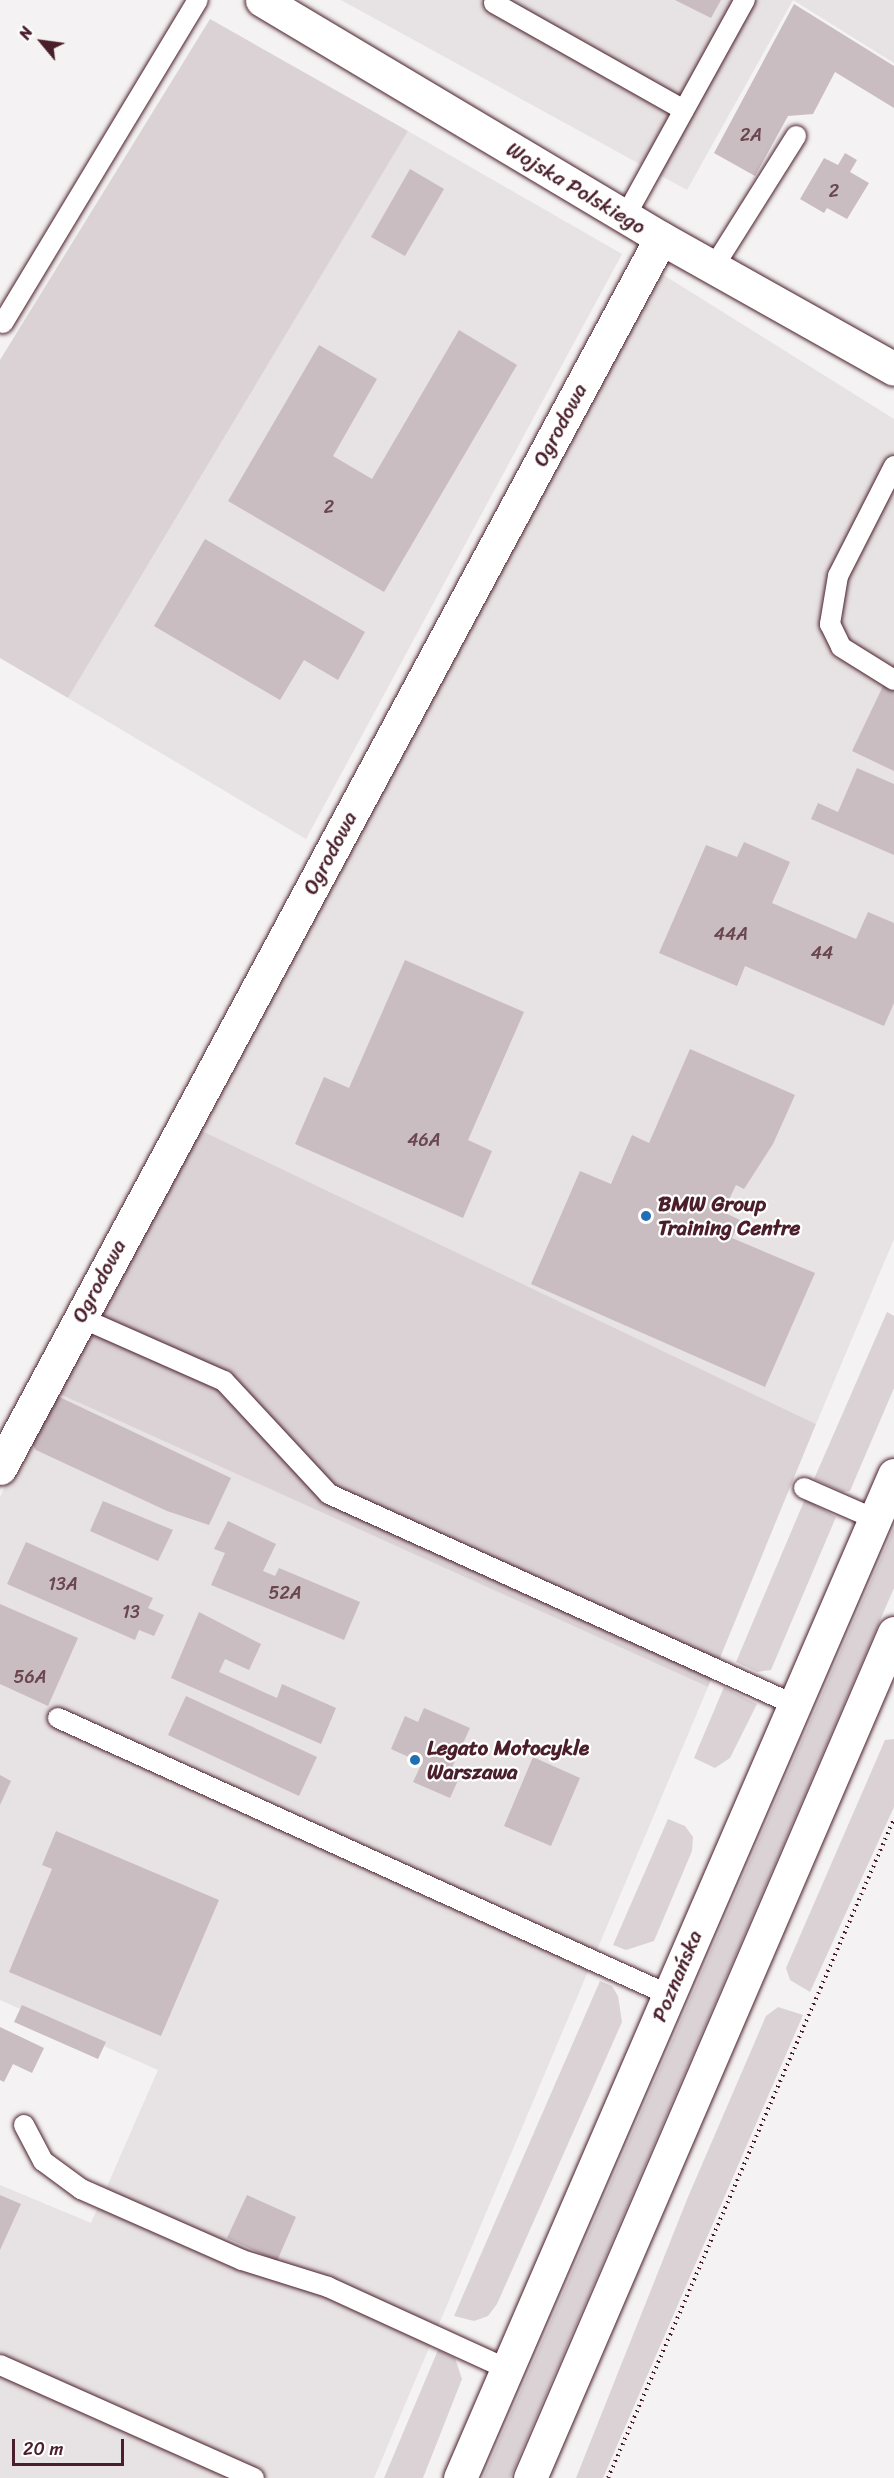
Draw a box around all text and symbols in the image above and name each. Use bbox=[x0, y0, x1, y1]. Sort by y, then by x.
north arrow bbox=[12, 12, 72, 72]
text: N bbox=[10, 21, 41, 45]
house number: 2A bbox=[740, 124, 762, 146]
street label: Wojska Polskiego bbox=[502, 137, 650, 239]
house number: 2 bbox=[829, 180, 839, 202]
street label: Ogrodowa bbox=[528, 379, 592, 471]
house number: 2 bbox=[324, 496, 334, 518]
street label: Ogrodowa bbox=[298, 807, 362, 899]
house number: 44A bbox=[714, 923, 748, 945]
house number: 44 bbox=[811, 942, 833, 964]
house number: 46A bbox=[407, 1129, 441, 1151]
place label: BMW Group Training Centre bbox=[658, 1191, 801, 1241]
marker: BMW Group Training Centre bbox=[639, 1209, 653, 1223]
street label: Ogrodowa bbox=[67, 1235, 131, 1327]
house number: 13A bbox=[48, 1573, 78, 1595]
house number: 52A bbox=[268, 1582, 302, 1604]
house number: 13 bbox=[122, 1601, 140, 1623]
house number: 56A bbox=[13, 1666, 47, 1688]
place label: Legato Motocykle Warszawa bbox=[427, 1735, 590, 1785]
marker: Legato Motocykle Warszawa bbox=[408, 1753, 422, 1767]
street label: Poznańska bbox=[646, 1926, 708, 2026]
scale bar bbox=[15, 2427, 128, 2465]
text: 20 m bbox=[23, 2433, 63, 2465]

